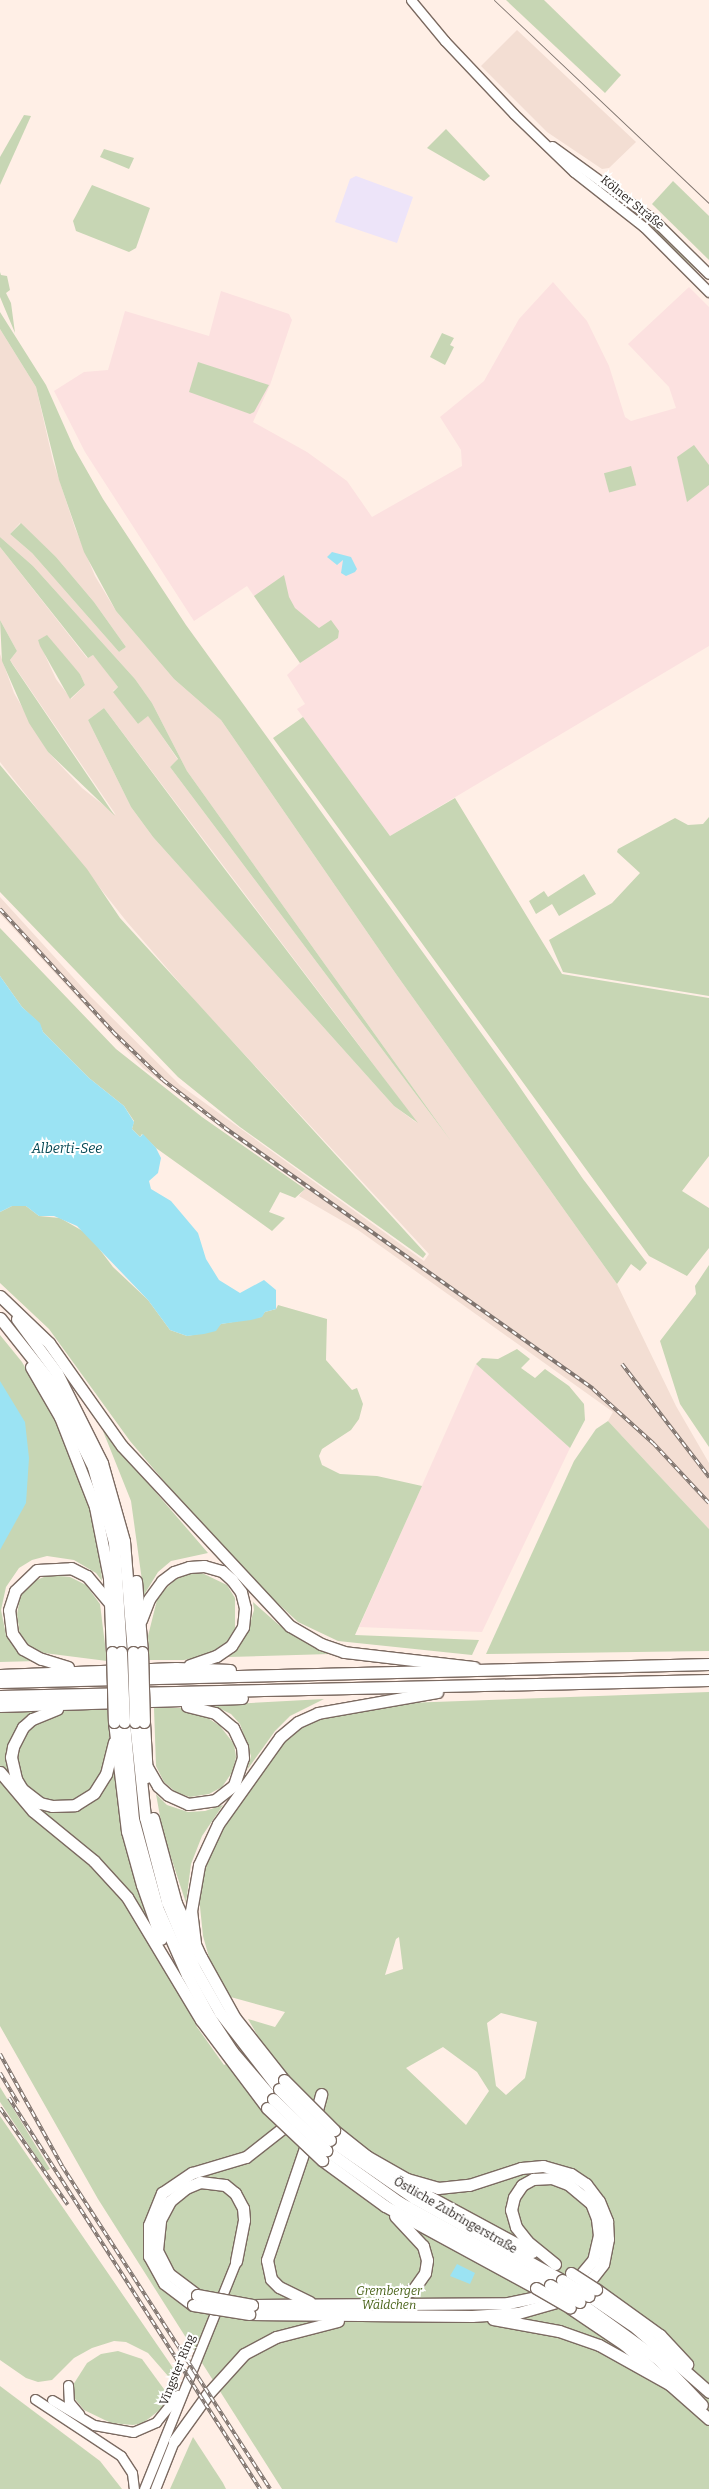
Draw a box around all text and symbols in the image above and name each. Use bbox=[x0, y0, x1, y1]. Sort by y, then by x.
street label: Kölner Straße bbox=[597, 173, 667, 233]
water label: Alberti-See bbox=[32, 1141, 102, 1157]
street label: Östliche Zubringerstraße bbox=[391, 2175, 519, 2257]
park label: Gremberger Wäldchen bbox=[356, 2285, 422, 2313]
street label: Vingster Ring bbox=[157, 2332, 199, 2408]

